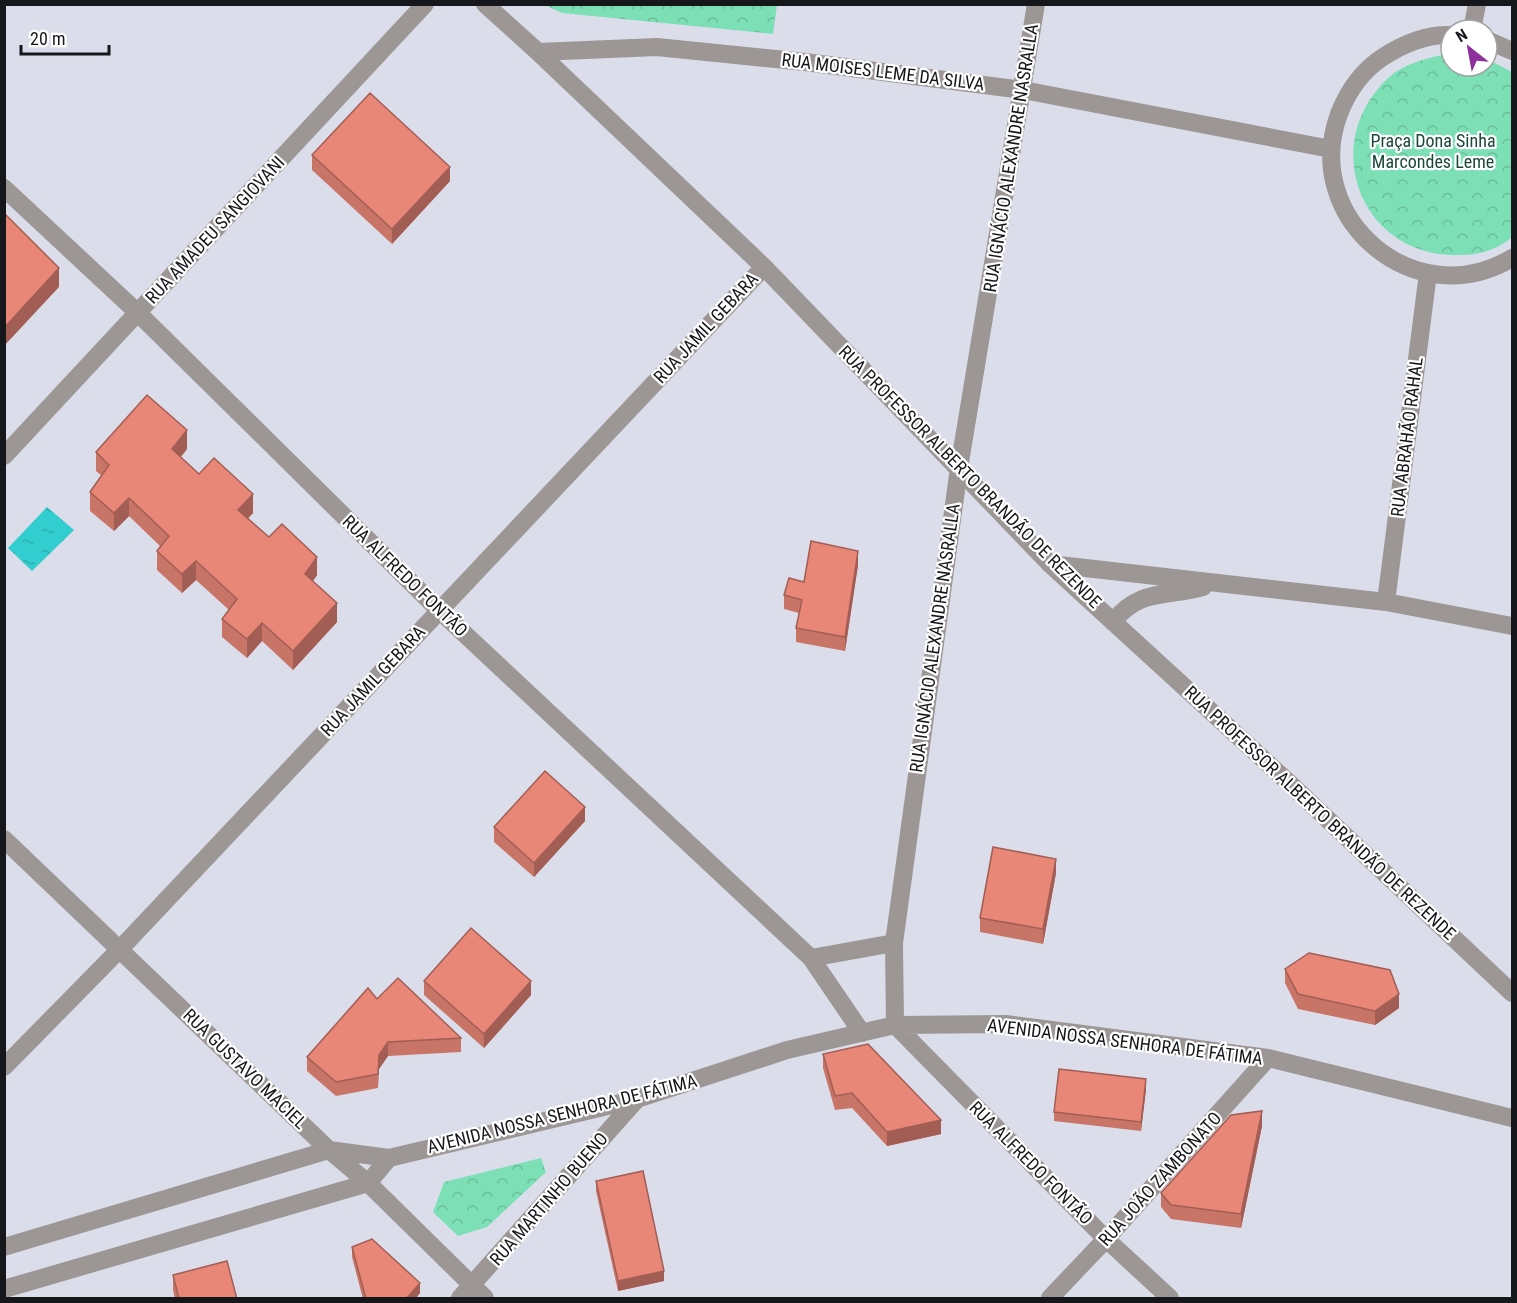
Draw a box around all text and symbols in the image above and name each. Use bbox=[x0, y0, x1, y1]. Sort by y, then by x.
scale bar bbox=[21, 18, 110, 56]
north arrow bbox=[1439, 18, 1499, 78]
street label: RUA IGNÁCIO ALEXANDRE NASRALLA bbox=[979, 22, 1042, 294]
text: N bbox=[1452, 25, 1471, 46]
text: 20 m bbox=[30, 28, 65, 49]
street label: RUA MOISES LEME DA SILVA bbox=[780, 49, 986, 94]
park label: Praça Dona Sinha Marcondes Leme bbox=[1370, 130, 1496, 172]
street label: RUA AMADEU SANGIOVANI bbox=[141, 152, 288, 308]
street label: RUA JAMIL GEBARA bbox=[649, 268, 763, 387]
street label: RUA PROFESSOR ALBERTO BRANDÃO DE REZENDE bbox=[835, 341, 1106, 612]
street label: RUA ABRAHÃO RAHAL bbox=[1386, 355, 1427, 518]
street label: RUA IGNÁCIO ALEXANDRE NASRALLA bbox=[905, 502, 964, 774]
street label: RUA ALFREDO FONTÃO bbox=[339, 511, 472, 641]
street label: RUA JAMIL GEBARA bbox=[316, 621, 430, 740]
street label: RUA PROFESSOR ALBERTO BRANDÃO DE REZENDE bbox=[1181, 681, 1460, 944]
street label: RUA GUSTAVO MACIEL bbox=[179, 1004, 312, 1133]
street label: AVENIDA NOSSA SENHORA DE FÁTIMA bbox=[986, 1014, 1265, 1069]
street label: AVENIDA NOSSA SENHORA DE FÁTIMA bbox=[425, 1070, 700, 1157]
street label: RUA ALFREDO FONTÃO bbox=[965, 1097, 1097, 1229]
street label: RUA JOÃO ZAMBONATO bbox=[1094, 1107, 1225, 1250]
street label: RUA MARTINHO BUENO bbox=[485, 1128, 612, 1269]

